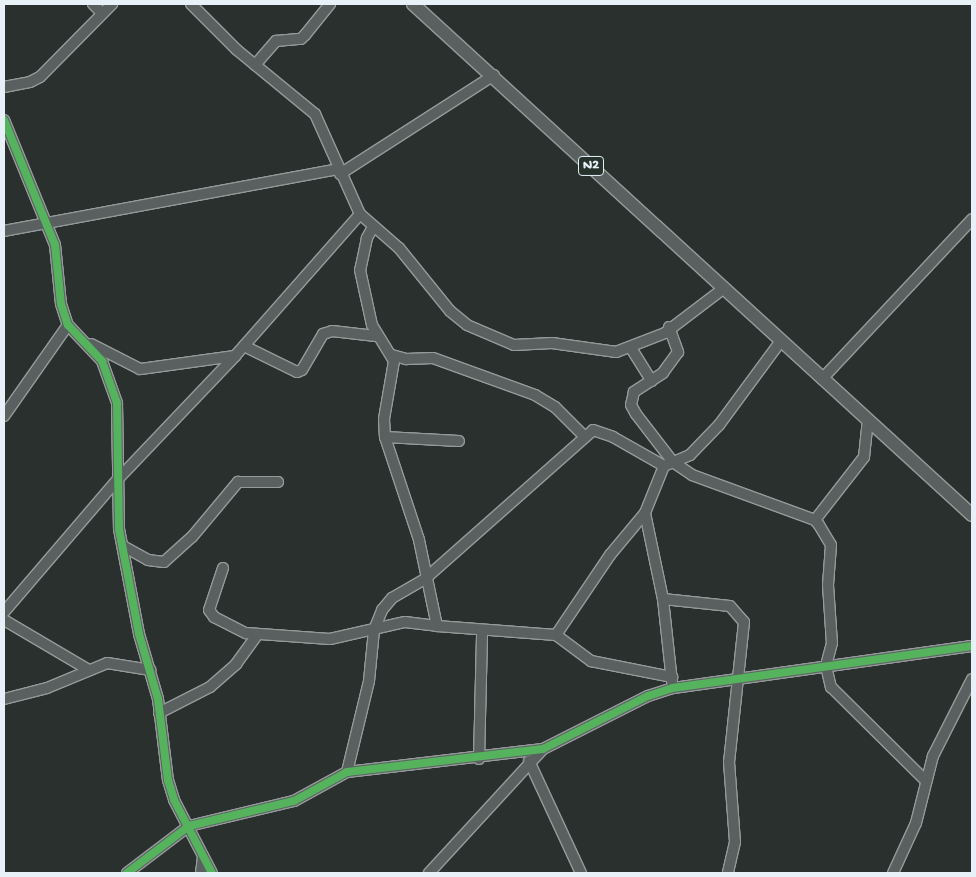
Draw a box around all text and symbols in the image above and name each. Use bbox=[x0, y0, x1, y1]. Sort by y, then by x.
road number: N2 bbox=[577, 154, 605, 178]

